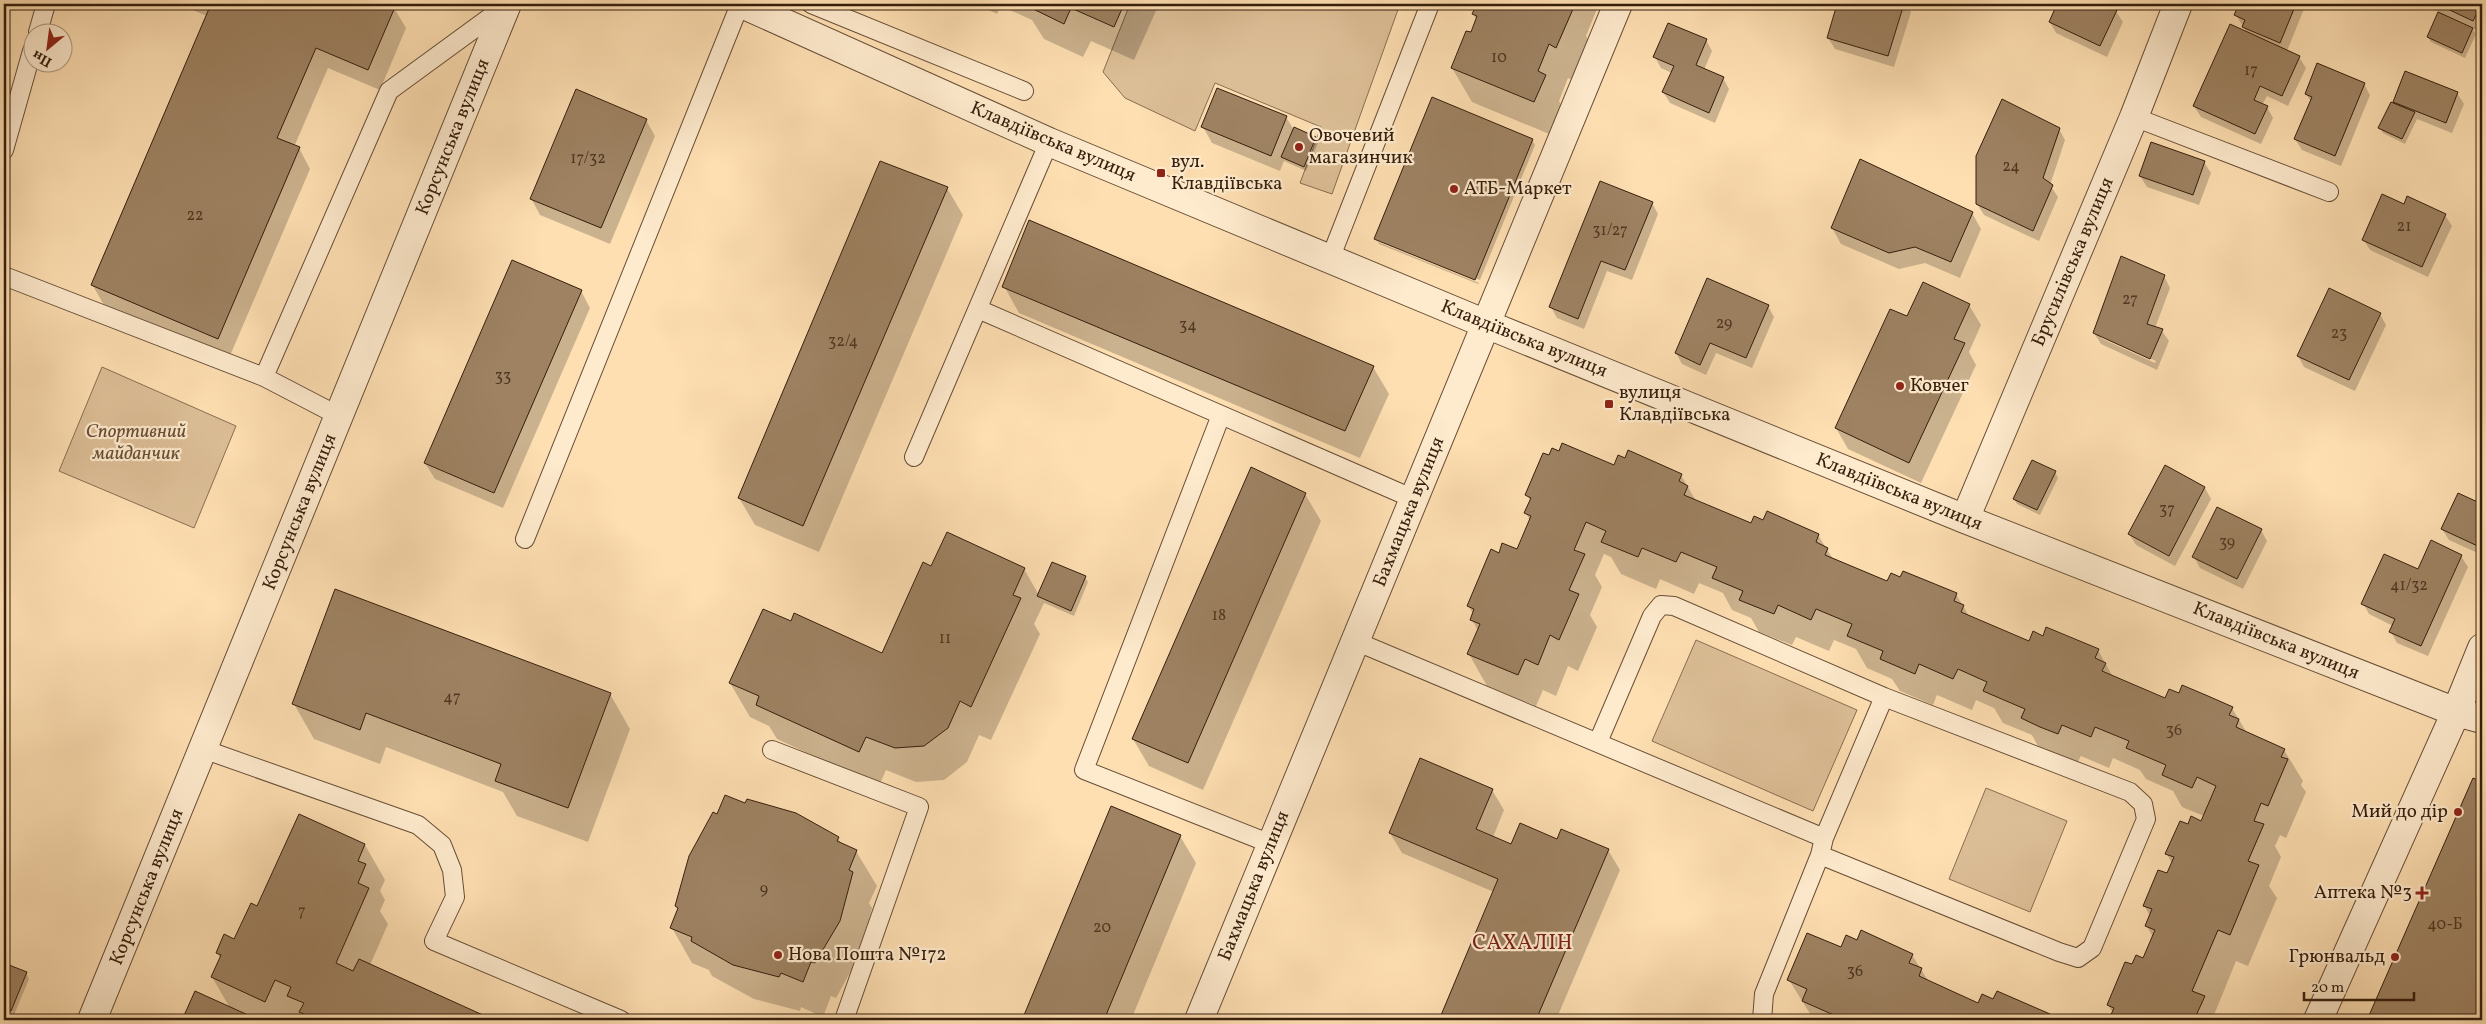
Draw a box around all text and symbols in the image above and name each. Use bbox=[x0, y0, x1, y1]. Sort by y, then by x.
north arrow bbox=[22, 22, 72, 72]
text: Пн bbox=[29, 45, 56, 71]
house number: 10 bbox=[1491, 47, 1507, 69]
street label: Корсунська вулиця bbox=[410, 55, 496, 219]
house number: 17 bbox=[2244, 60, 2258, 82]
street label: Клавдіївська вулиця bbox=[966, 95, 1140, 189]
place label: Овочевий магазинчик bbox=[1309, 123, 1413, 171]
marker: Овочевий магазинчик bbox=[1293, 141, 1305, 153]
house number: 17/32 bbox=[570, 148, 606, 170]
place label: вул. Клавдіївська bbox=[1171, 149, 1282, 197]
house number: 24 bbox=[2002, 156, 2020, 178]
marker: вул. Клавдіївська bbox=[1155, 167, 1167, 179]
street label: Брусилівська вулиця bbox=[2026, 173, 2120, 351]
place label: АТБ-Маркет bbox=[1464, 176, 1572, 202]
marker: АТБ-Маркет bbox=[1448, 183, 1460, 195]
house number: 22 bbox=[186, 205, 204, 227]
house number: 21 bbox=[2397, 216, 2411, 238]
house number: 31/27 bbox=[1592, 220, 1628, 242]
house number: 27 bbox=[2122, 289, 2138, 311]
street label: Клавдіївська вулиця bbox=[1437, 294, 1611, 384]
house number: 29 bbox=[1716, 313, 1732, 335]
house number: 34 bbox=[1179, 315, 1197, 337]
house number: 23 bbox=[2331, 323, 2347, 345]
house number: 32/4 bbox=[828, 331, 858, 353]
house number: 33 bbox=[495, 366, 511, 388]
place label: Ковчег bbox=[1910, 373, 1970, 399]
place label: вулиця Клавдіївська bbox=[1619, 380, 1730, 428]
marker: Ковчег bbox=[1894, 380, 1906, 392]
marker: вулиця Клавдіївська bbox=[1603, 398, 1615, 410]
park label: Спортивний майданчик bbox=[86, 419, 187, 467]
street label: Корсунська вулиця bbox=[257, 430, 343, 594]
street label: Бахмацька вулиця bbox=[1367, 433, 1451, 591]
street label: Клавдіївська вулиця bbox=[1812, 447, 1986, 537]
house number: 37 bbox=[2159, 499, 2175, 521]
house number: 39 bbox=[2219, 532, 2235, 554]
house number: 41/32 bbox=[2390, 575, 2428, 597]
street label: Клавдіївська вулиця bbox=[2189, 596, 2363, 686]
house number: 18 bbox=[1212, 605, 1226, 627]
house number: 11 bbox=[939, 628, 951, 650]
house number: 47 bbox=[443, 687, 461, 709]
house number: 36 bbox=[2166, 720, 2182, 742]
place label: Мий до дір bbox=[2351, 799, 2448, 825]
street label: Корсунська вулиця bbox=[104, 805, 190, 969]
marker: Мий до дір bbox=[2452, 806, 2464, 818]
street label: Бахмацька вулиця bbox=[1212, 807, 1296, 965]
house number: 9 bbox=[760, 879, 768, 901]
place label: Аптека №3 bbox=[2314, 880, 2412, 906]
marker: Аптека №3 bbox=[2416, 887, 2428, 899]
house number: 7 bbox=[298, 901, 306, 923]
house number: 40-Б bbox=[2427, 914, 2463, 936]
house number: 20 bbox=[1093, 917, 1111, 939]
district label: САХАЛІН bbox=[1472, 929, 1574, 958]
place label: Нова Пошта №172 bbox=[788, 942, 947, 968]
place label: Грюнвальд bbox=[2288, 944, 2385, 970]
marker: Нова Пошта №172 bbox=[772, 949, 784, 961]
marker: Грюнвальд bbox=[2389, 951, 2401, 963]
house number: 36 bbox=[1847, 961, 1863, 983]
scale bar bbox=[2304, 969, 2414, 1001]
text: 20 m bbox=[2311, 978, 2344, 999]

